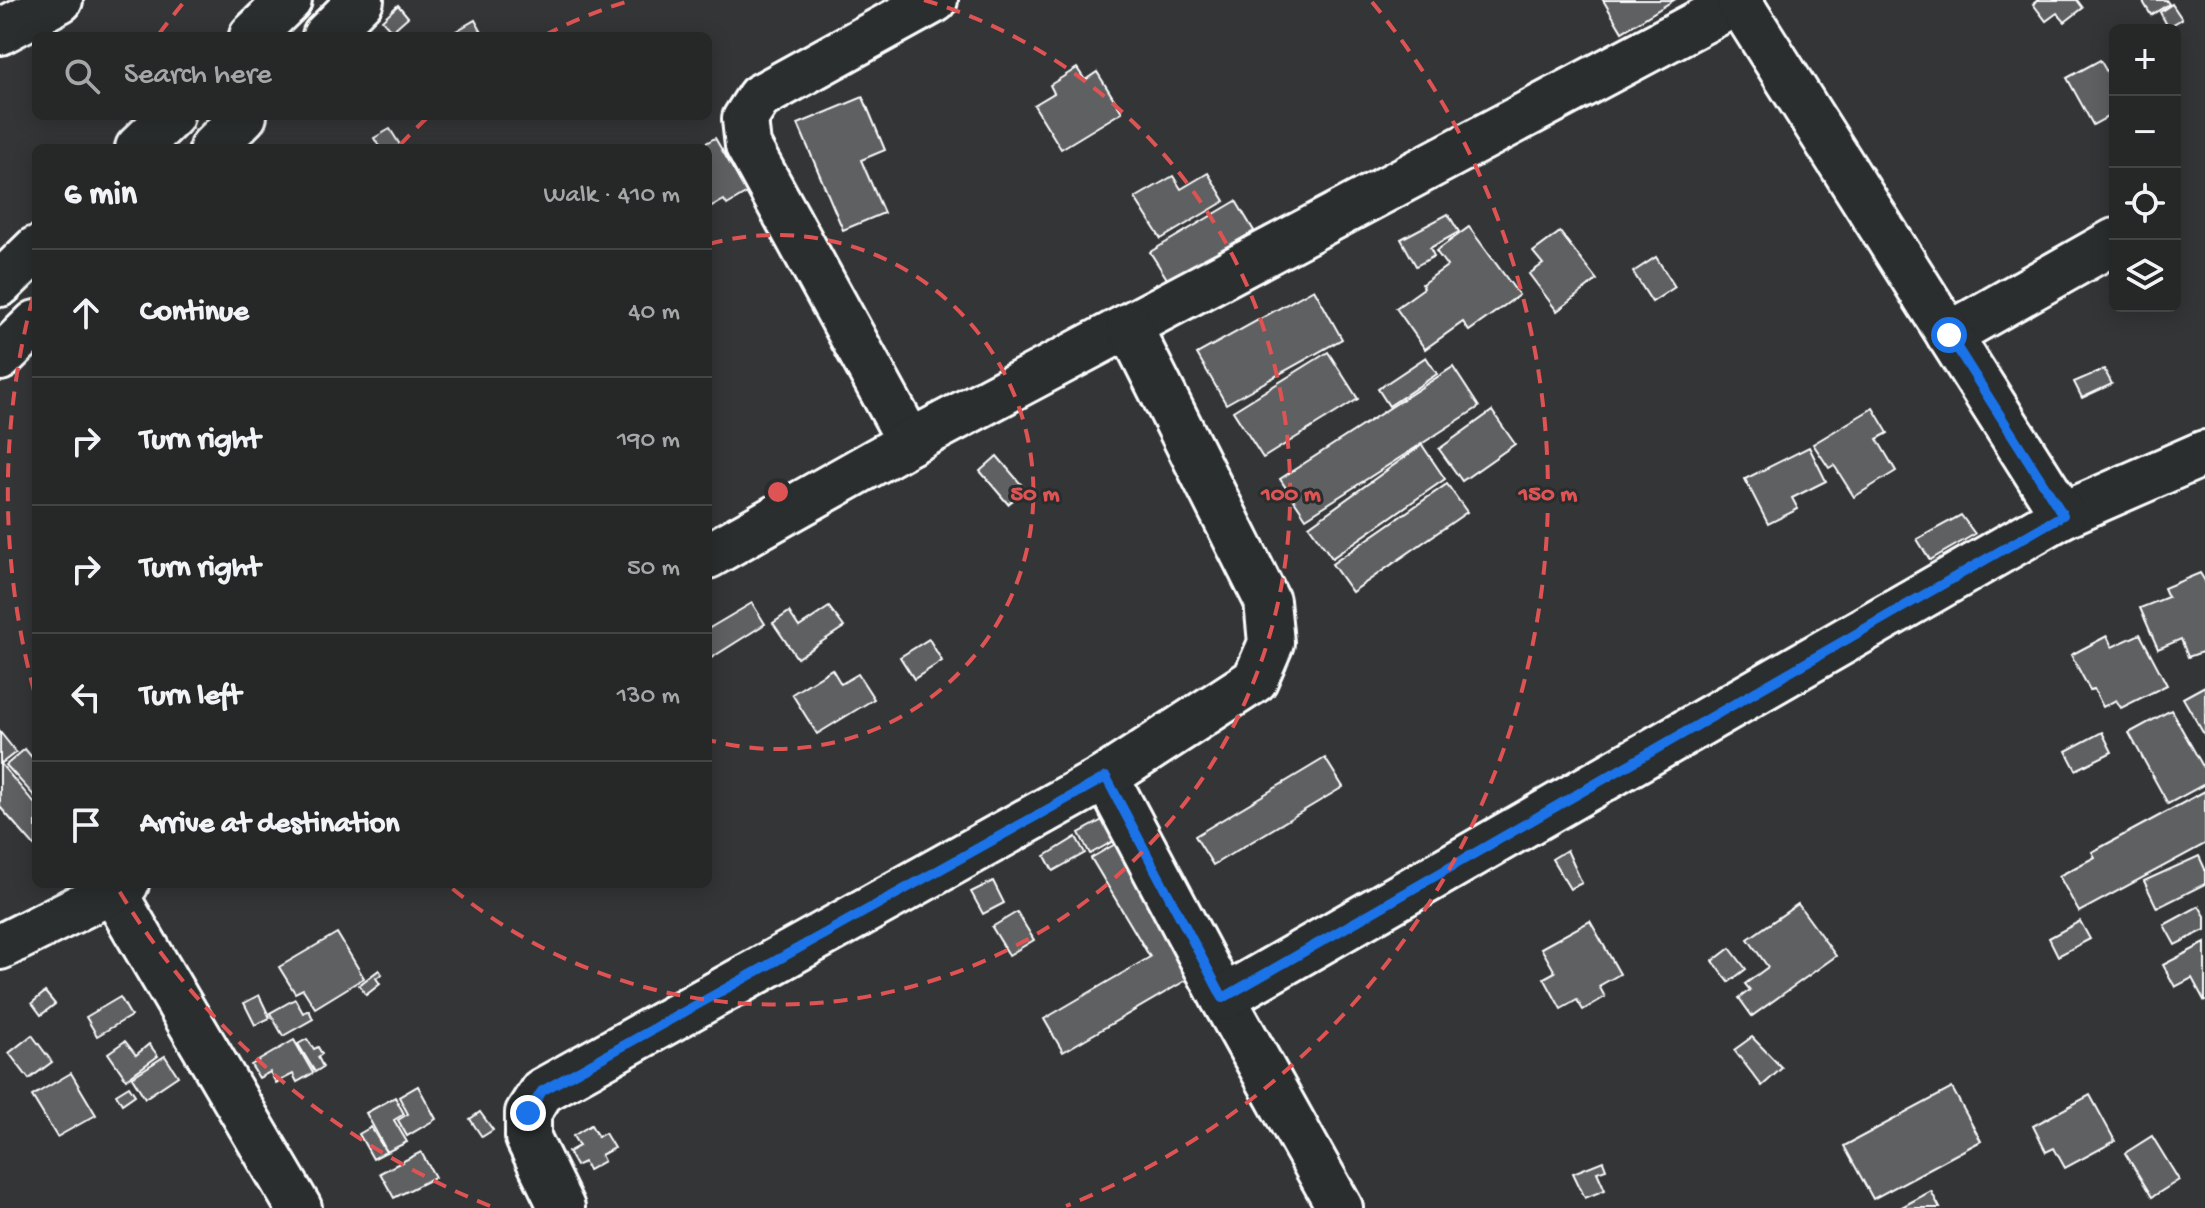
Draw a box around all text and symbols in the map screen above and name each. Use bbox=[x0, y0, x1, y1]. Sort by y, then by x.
map controls bbox=[2109, 24, 2181, 312]
button: + bbox=[2109, 24, 2181, 96]
search box bbox=[32, 32, 712, 120]
icon: search bbox=[60, 54, 104, 98]
text: Search here bbox=[124, 59, 272, 94]
button: − bbox=[2109, 96, 2181, 168]
button: locate bbox=[2109, 168, 2181, 240]
text: 6 min bbox=[64, 176, 137, 216]
text: Walk · 410 m bbox=[543, 181, 680, 212]
button: layers bbox=[2109, 240, 2181, 312]
icon: ahead bbox=[64, 291, 108, 335]
text: Continue bbox=[140, 296, 249, 331]
text: 40 m bbox=[628, 298, 680, 329]
route start bbox=[1931, 317, 1967, 353]
icon: right bbox=[64, 419, 108, 463]
text: Turn right bbox=[140, 424, 260, 459]
text: 190 m bbox=[617, 426, 680, 457]
centre of rings bbox=[764, 478, 792, 506]
text: 50 m bbox=[1011, 481, 1059, 510]
text: 100 m bbox=[1260, 481, 1321, 510]
text: 150 m bbox=[1518, 481, 1577, 510]
icon: right bbox=[64, 547, 108, 591]
text: Turn right bbox=[140, 552, 260, 587]
text: 50 m bbox=[627, 554, 680, 585]
icon: left bbox=[64, 675, 108, 719]
text: Turn left bbox=[140, 680, 241, 715]
text: 130 m bbox=[617, 682, 680, 713]
icon: arrive bbox=[64, 803, 108, 847]
text: Arrive at destination bbox=[140, 808, 400, 843]
route end bbox=[510, 1095, 546, 1131]

